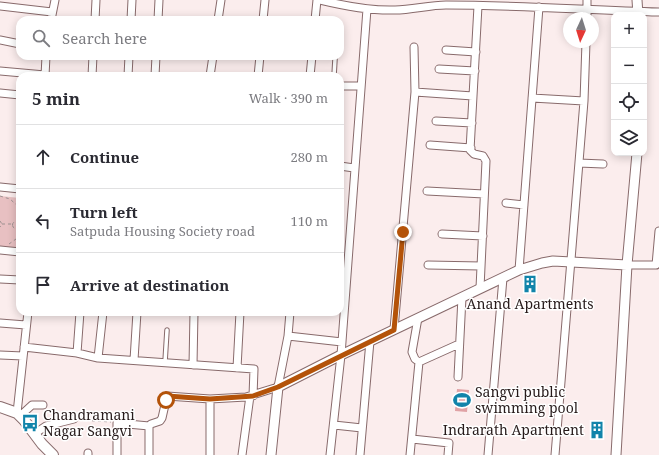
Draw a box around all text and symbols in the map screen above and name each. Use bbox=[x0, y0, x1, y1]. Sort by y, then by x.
north arrow bbox=[563, 12, 599, 48]
map controls bbox=[611, 12, 647, 156]
button: + bbox=[611, 12, 647, 48]
search box bbox=[16, 16, 344, 60]
icon: search bbox=[30, 27, 52, 49]
text: Search here bbox=[62, 28, 147, 48]
button: − bbox=[611, 48, 647, 84]
button: locate bbox=[611, 84, 647, 120]
text: 5 min bbox=[32, 87, 80, 110]
text: Walk · 390 m bbox=[249, 89, 328, 107]
button: layers bbox=[611, 120, 647, 156]
icon: ahead bbox=[32, 146, 54, 168]
text: Continue bbox=[70, 147, 139, 167]
text: 280 m bbox=[291, 148, 328, 166]
text: Turn left bbox=[70, 202, 138, 222]
icon: left bbox=[32, 210, 54, 232]
text: 110 m bbox=[291, 212, 328, 230]
text: Satpuda Housing Society road bbox=[70, 222, 255, 240]
route end bbox=[394, 223, 412, 241]
icon: arrive bbox=[32, 274, 54, 296]
building icon: Anand Apartments bbox=[520, 274, 540, 294]
text: Arrive at destination bbox=[70, 275, 229, 295]
place label: Anand Apartments bbox=[467, 294, 593, 313]
place label: Sangvi public swimming pool bbox=[475, 382, 579, 417]
sports icon: Sangvi public swimming pool bbox=[452, 390, 472, 410]
route start bbox=[157, 391, 175, 409]
place label: Chandramani Nagar Sangvi bbox=[43, 405, 135, 440]
bus stop icon: Chandramani Nagar Sangvi bbox=[20, 413, 40, 433]
place label: Indrarath Apartment bbox=[443, 420, 584, 439]
building icon: Indrarath Apartment bbox=[587, 420, 607, 440]

